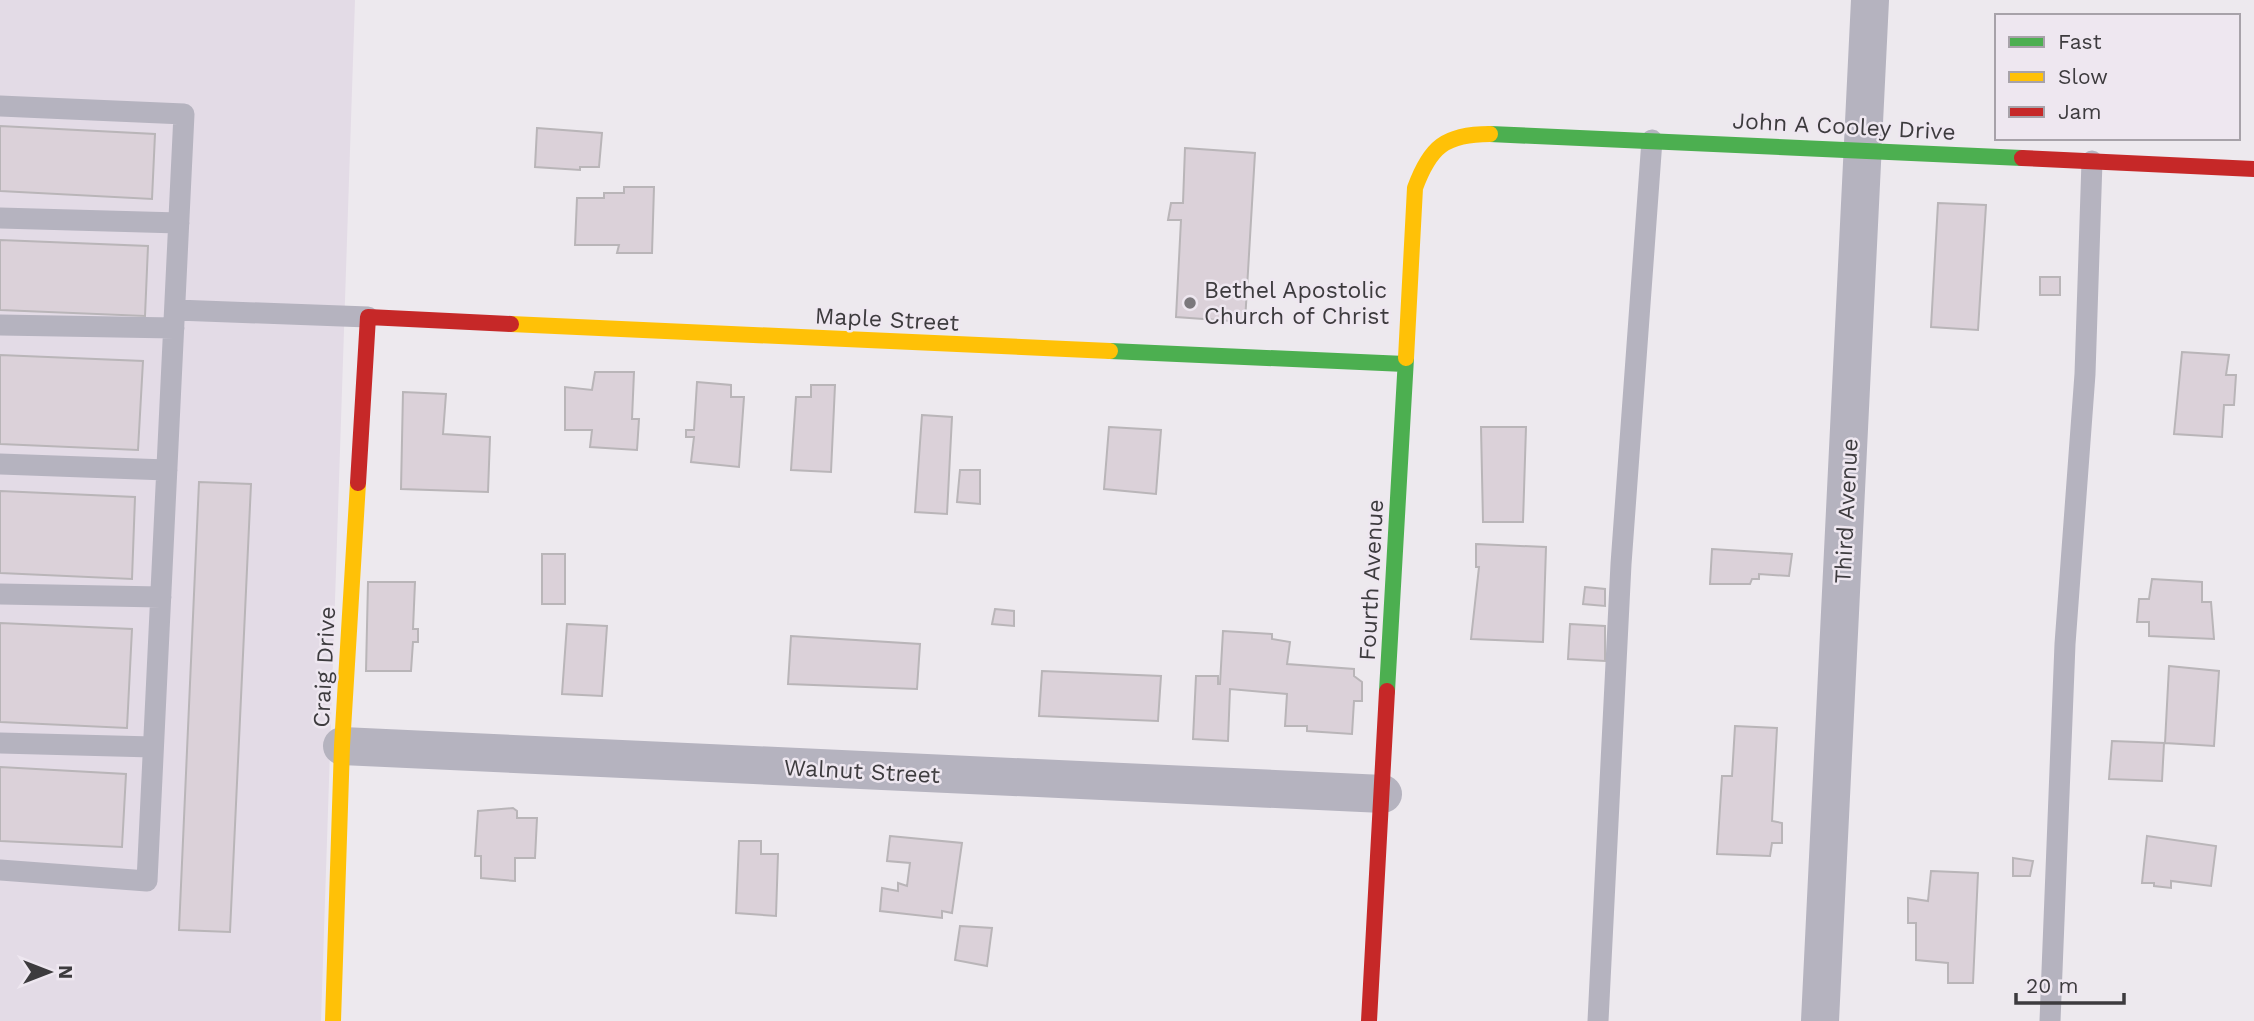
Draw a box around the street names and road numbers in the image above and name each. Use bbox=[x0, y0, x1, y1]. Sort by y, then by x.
street label: John A Cooley Drive bbox=[1732, 107, 1956, 146]
street label: Maple Street bbox=[814, 302, 960, 337]
street label: Third Avenue bbox=[1829, 438, 1864, 584]
street label: Fourth Avenue bbox=[1354, 499, 1389, 661]
street label: Craig Drive bbox=[308, 606, 341, 728]
street label: Walnut Street bbox=[783, 754, 941, 789]

